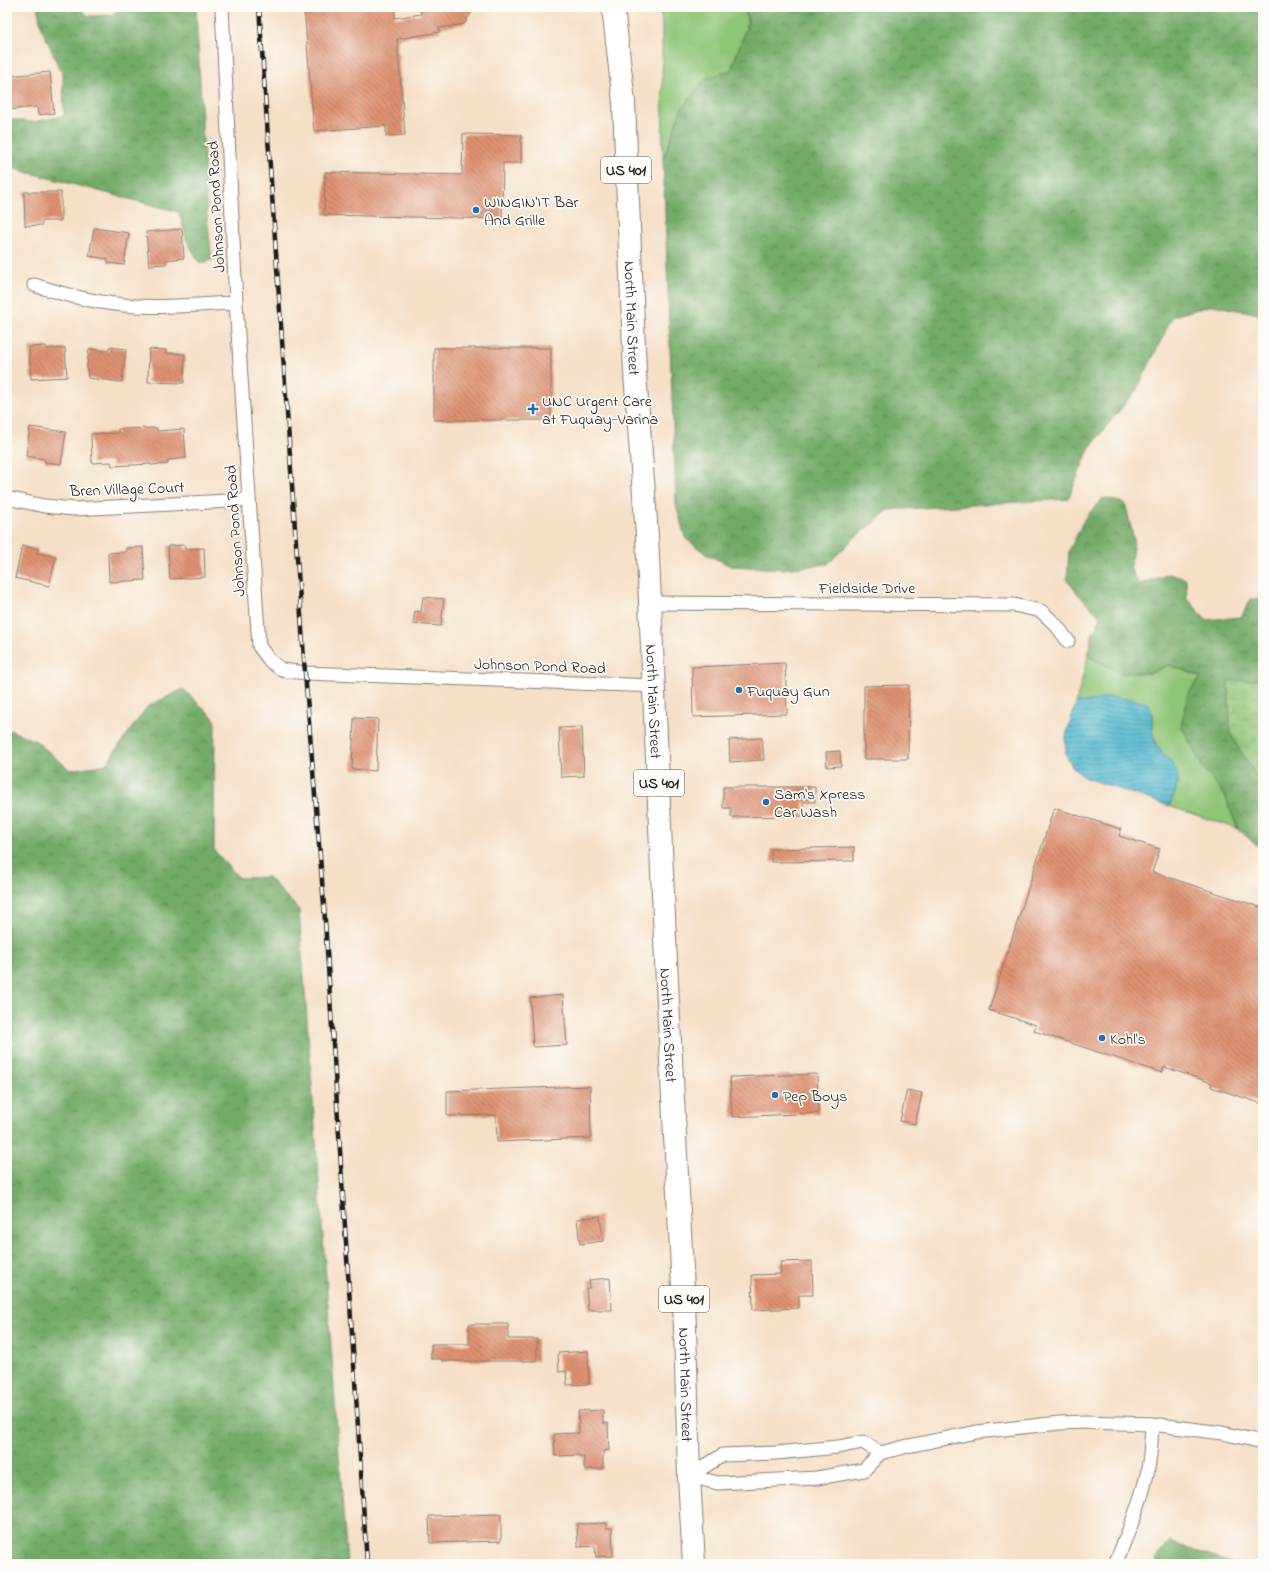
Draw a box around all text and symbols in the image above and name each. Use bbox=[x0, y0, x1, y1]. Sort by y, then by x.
street label: Johnson Pond Road bbox=[202, 140, 232, 273]
road number: US 401 bbox=[601, 157, 651, 183]
place label: WINGIN'IT Bar And Grille bbox=[484, 191, 579, 233]
marker: WINGIN'IT Bar And Grille bbox=[471, 205, 481, 215]
street label: North Main Street bbox=[616, 261, 645, 377]
place label: UNC Urgent Care at Fuquay-Varina bbox=[542, 390, 658, 432]
marker: UNC Urgent Care at Fuquay-Varina bbox=[527, 403, 539, 415]
street label: Johnson Pond Road bbox=[219, 464, 253, 597]
street label: Bren Village Court bbox=[68, 476, 186, 504]
street label: Fieldside Drive bbox=[818, 577, 916, 601]
street label: North Main Street bbox=[638, 644, 667, 760]
street label: Johnson Pond Road bbox=[474, 653, 606, 681]
place label: Fuquay Gun bbox=[746, 680, 830, 704]
marker: Fuquay Gun bbox=[734, 685, 744, 695]
road number: US 401 bbox=[634, 770, 684, 796]
place label: Sam's Xpress Car Wash bbox=[774, 783, 865, 825]
marker: Sam's Xpress Car Wash bbox=[761, 797, 771, 807]
street label: North Main Street bbox=[652, 967, 682, 1084]
place label: Kohl's bbox=[1110, 1028, 1146, 1052]
marker: Kohl's bbox=[1097, 1033, 1107, 1043]
place label: Pep Boys bbox=[783, 1085, 847, 1109]
marker: Pep Boys bbox=[770, 1090, 780, 1100]
road number: US 401 bbox=[659, 1286, 709, 1312]
street label: North Main Street bbox=[671, 1327, 698, 1443]

